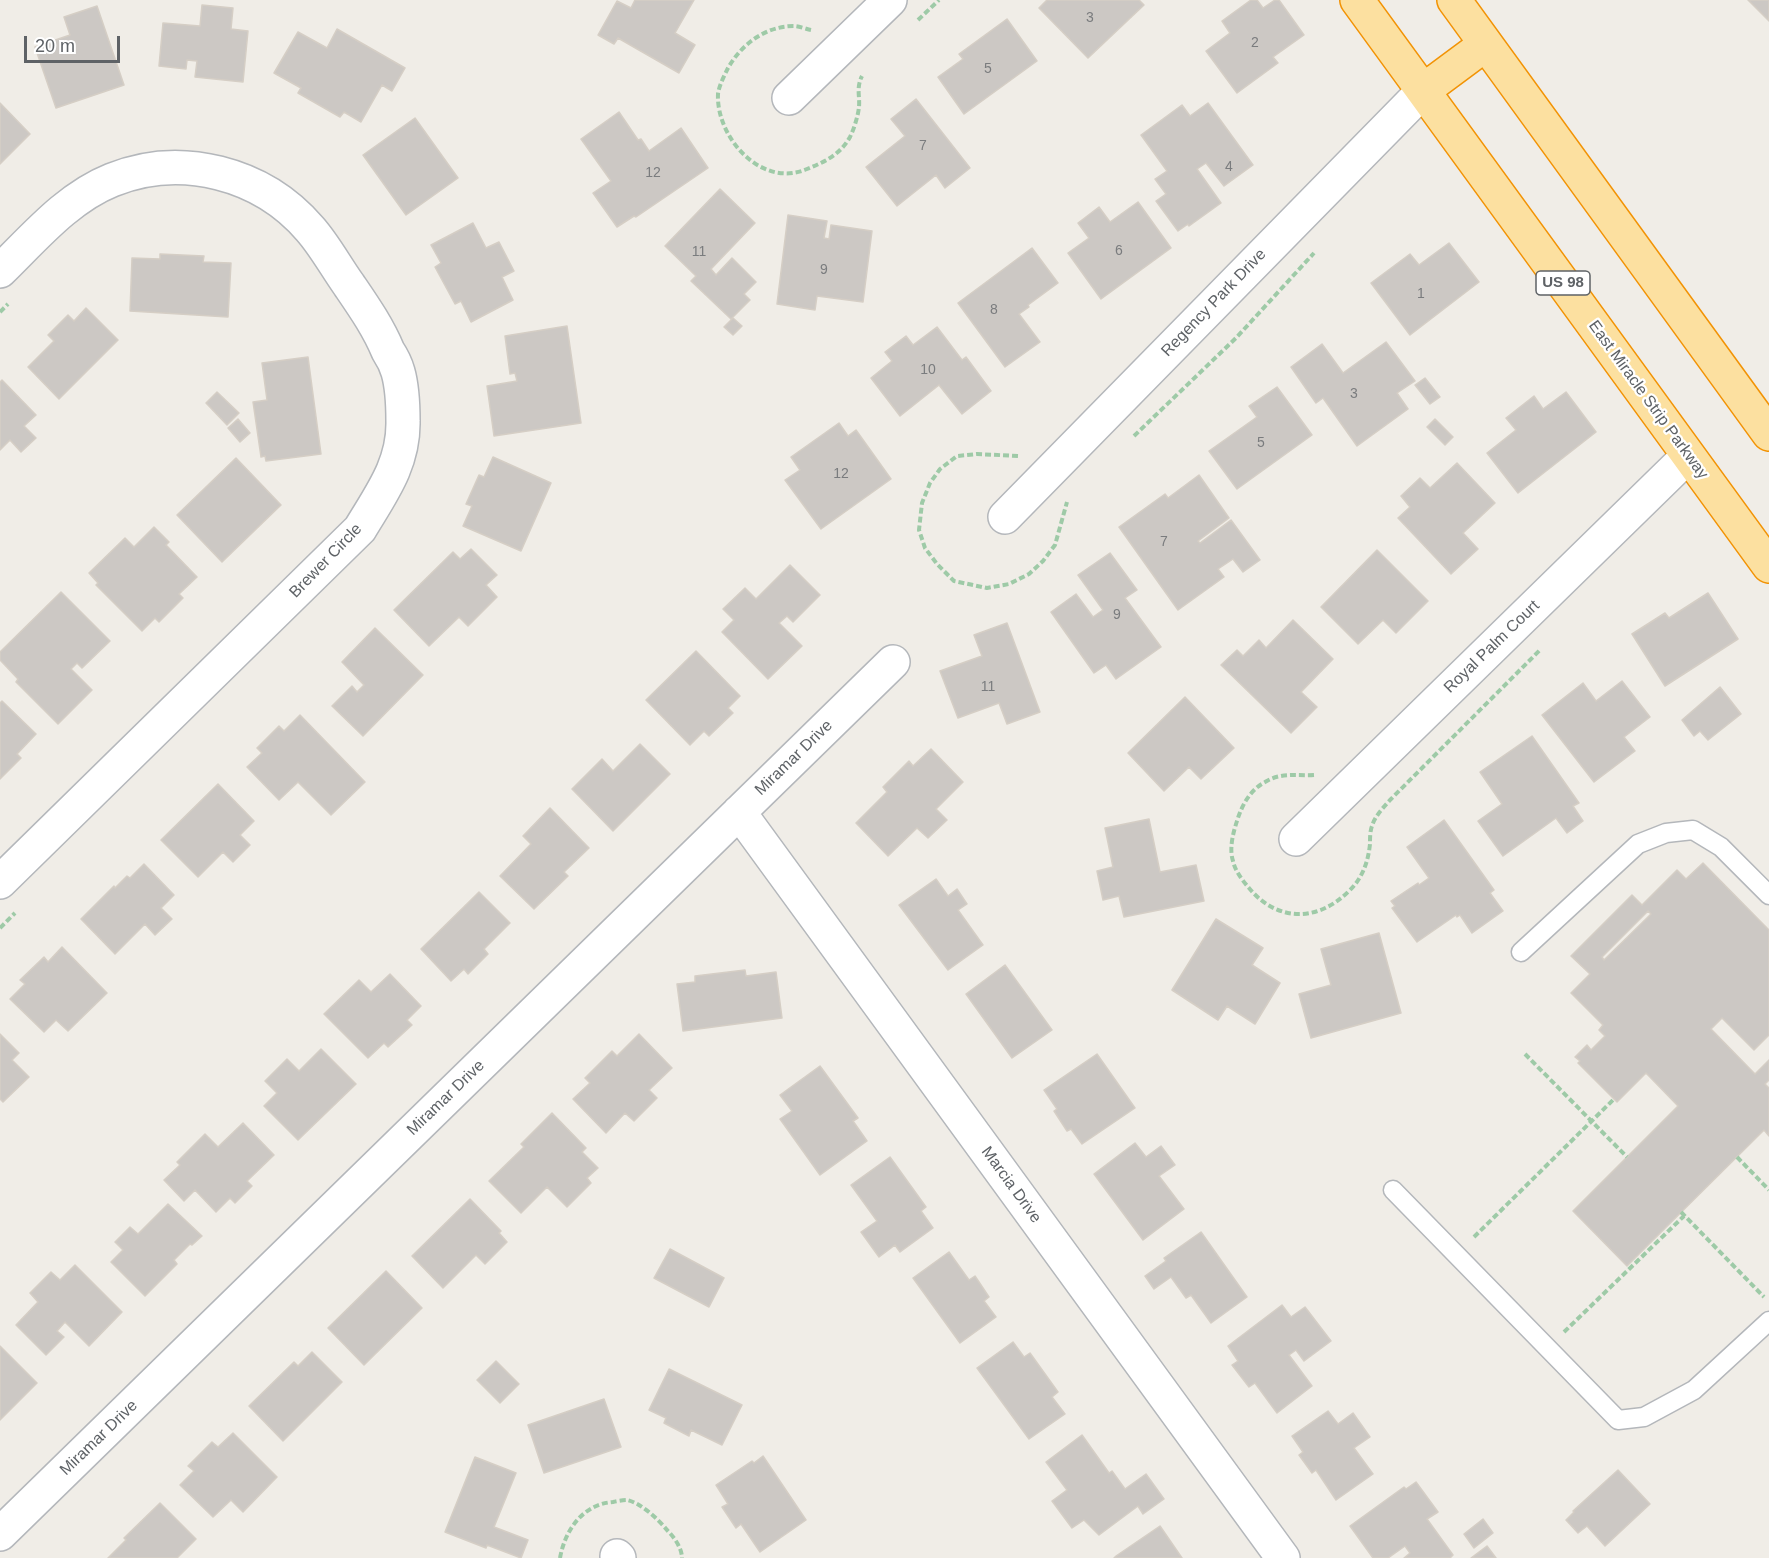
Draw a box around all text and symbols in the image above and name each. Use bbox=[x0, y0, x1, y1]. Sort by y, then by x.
house number: 3 bbox=[1086, 10, 1094, 26]
scale bar bbox=[27, 24, 123, 62]
house number: 2 bbox=[1251, 35, 1259, 51]
text: 20 m bbox=[35, 36, 75, 56]
house number: 5 bbox=[984, 61, 992, 77]
house number: 7 bbox=[919, 138, 927, 154]
house number: 4 bbox=[1225, 159, 1233, 175]
house number: 12 bbox=[645, 165, 661, 181]
house number: 6 bbox=[1115, 243, 1123, 259]
house number: 11 bbox=[692, 244, 706, 260]
street label: Regency Park Drive bbox=[1158, 245, 1270, 361]
house number: 9 bbox=[820, 262, 828, 278]
road number: US 98 bbox=[1536, 271, 1590, 295]
house number: 1 bbox=[1417, 286, 1425, 302]
house number: 8 bbox=[990, 302, 998, 318]
street label: East Miracle Strip Parkway bbox=[1584, 317, 1712, 483]
house number: 10 bbox=[920, 362, 936, 378]
house number: 3 bbox=[1350, 386, 1358, 402]
house number: 5 bbox=[1257, 435, 1265, 451]
house number: 12 bbox=[833, 466, 849, 482]
street label: Brewer Circle bbox=[286, 520, 366, 602]
house number: 7 bbox=[1160, 534, 1168, 550]
street label: Royal Palm Court bbox=[1440, 597, 1544, 697]
house number: 9 bbox=[1113, 607, 1121, 623]
house number: 11 bbox=[981, 679, 995, 695]
street label: Miramar Drive bbox=[751, 716, 837, 800]
street label: Miramar Drive bbox=[403, 1056, 489, 1140]
street label: Marcia Drive bbox=[977, 1143, 1045, 1227]
street label: Miramar Drive bbox=[56, 1396, 142, 1480]

